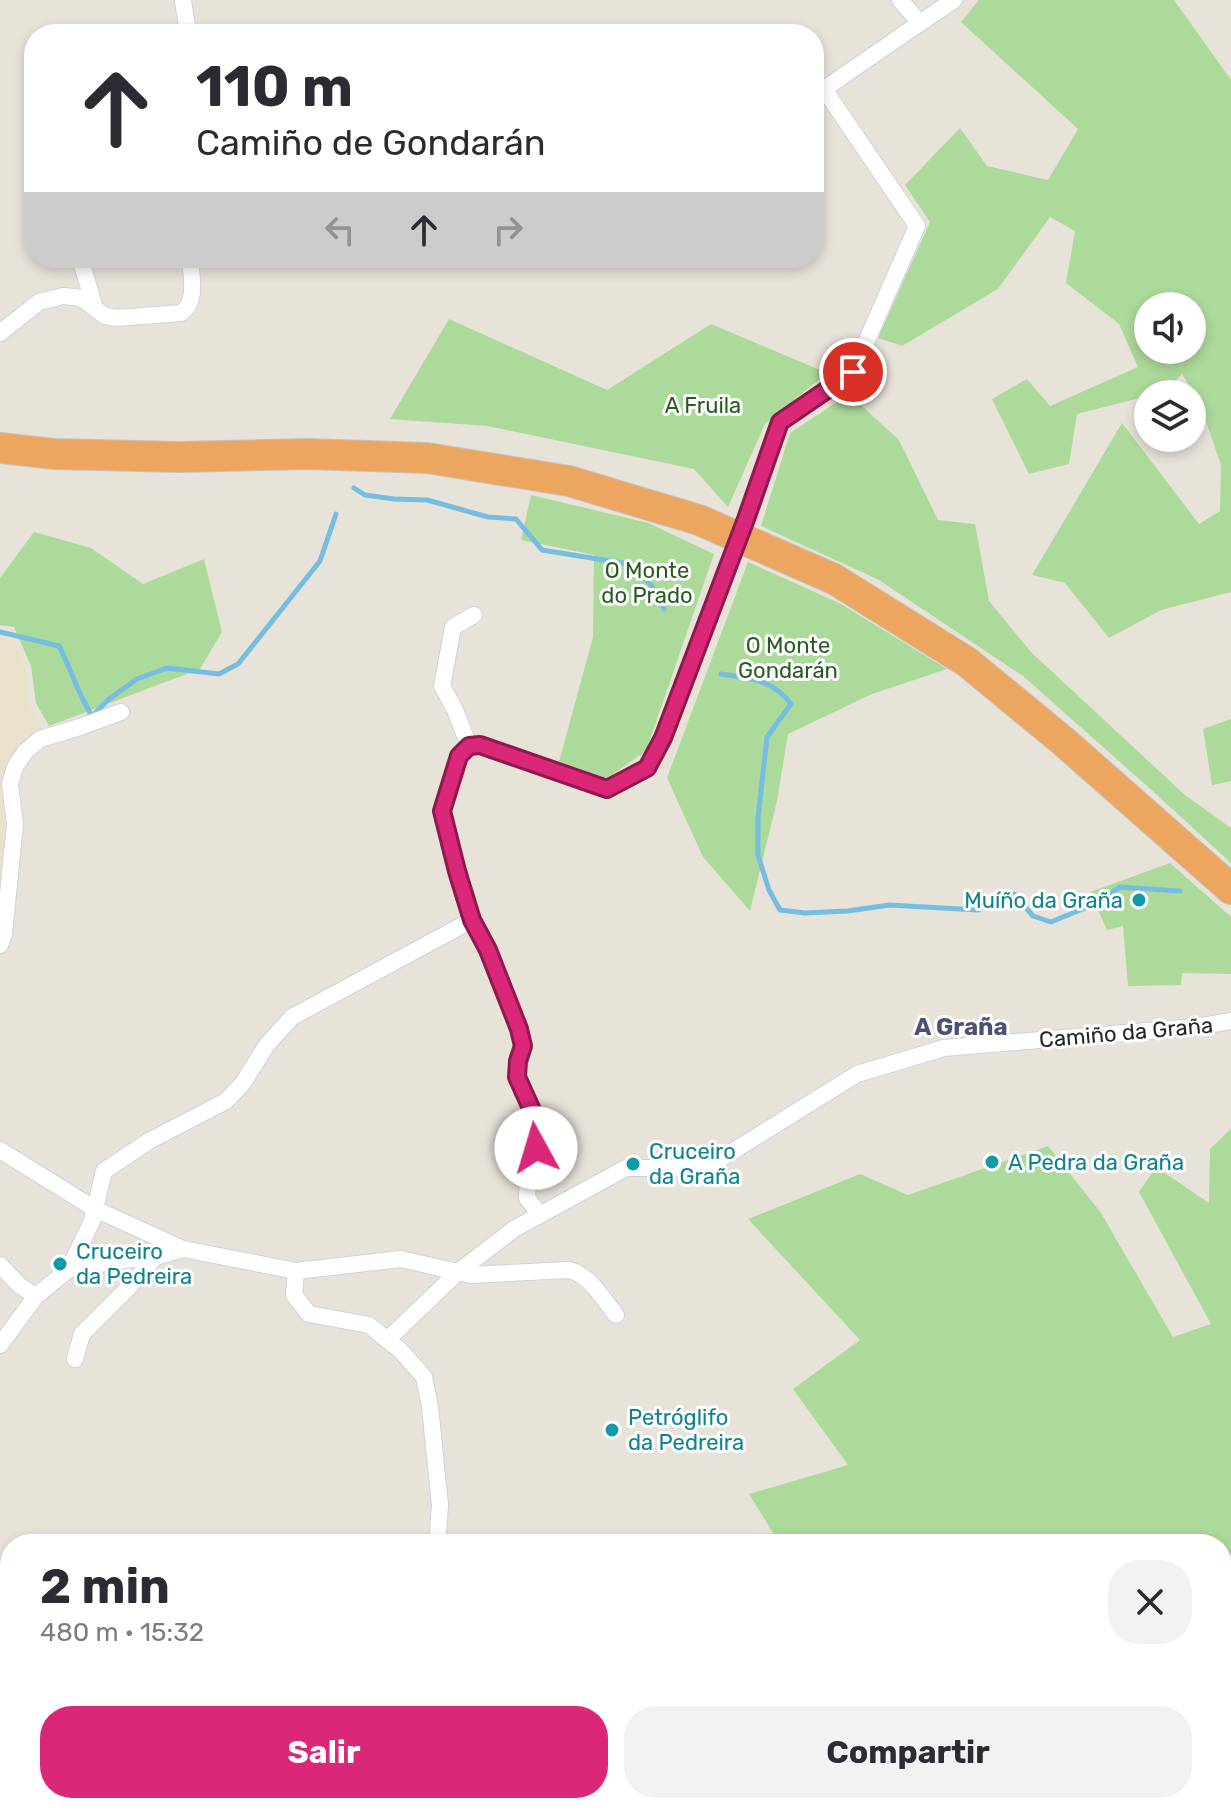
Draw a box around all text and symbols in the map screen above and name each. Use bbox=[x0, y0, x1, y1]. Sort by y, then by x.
text: 110 m bbox=[196, 54, 353, 120]
icon: ahead bbox=[64, 56, 168, 160]
text: Camiño de Gondarán bbox=[196, 121, 546, 164]
icon: left bbox=[318, 208, 362, 252]
icon: ahead bbox=[402, 208, 446, 252]
icon: right bbox=[486, 208, 530, 252]
map controls bbox=[1134, 292, 1206, 452]
button: sound bbox=[1134, 292, 1206, 364]
pin bbox=[819, 338, 887, 406]
icon: arrive bbox=[831, 350, 875, 394]
button: layers bbox=[1134, 380, 1206, 452]
park label: A Fruila bbox=[665, 392, 741, 419]
park label: O Monte do Prado bbox=[601, 557, 693, 609]
park label: O Monte Gondarán bbox=[738, 632, 838, 684]
place label: Muíño da Graña bbox=[964, 887, 1123, 914]
marker: Muíño da Graña bbox=[1130, 891, 1148, 909]
street label: Camiño da Graña bbox=[1038, 1011, 1214, 1054]
district label: A Graña bbox=[914, 1013, 1008, 1041]
position arrow bbox=[494, 1106, 578, 1190]
place label: Cruceiro da Graña bbox=[649, 1138, 740, 1190]
place label: A Pedra da Graña bbox=[1008, 1149, 1184, 1176]
marker: A Pedra da Graña bbox=[983, 1153, 1001, 1171]
marker: Cruceiro da Graña bbox=[624, 1155, 642, 1173]
place label: Cruceiro da Pedreira bbox=[76, 1238, 192, 1290]
marker: Cruceiro da Pedreira bbox=[51, 1255, 69, 1273]
place label: Petróglifo da Pedreira bbox=[628, 1404, 744, 1456]
marker: Petróglifo da Pedreira bbox=[603, 1421, 621, 1439]
text: 2 min bbox=[40, 1558, 170, 1615]
button: close bbox=[1108, 1560, 1192, 1644]
text: 480 m · 15:32 bbox=[40, 1617, 204, 1648]
button: Salir bbox=[40, 1706, 608, 1798]
button: Compartir bbox=[624, 1706, 1192, 1798]

